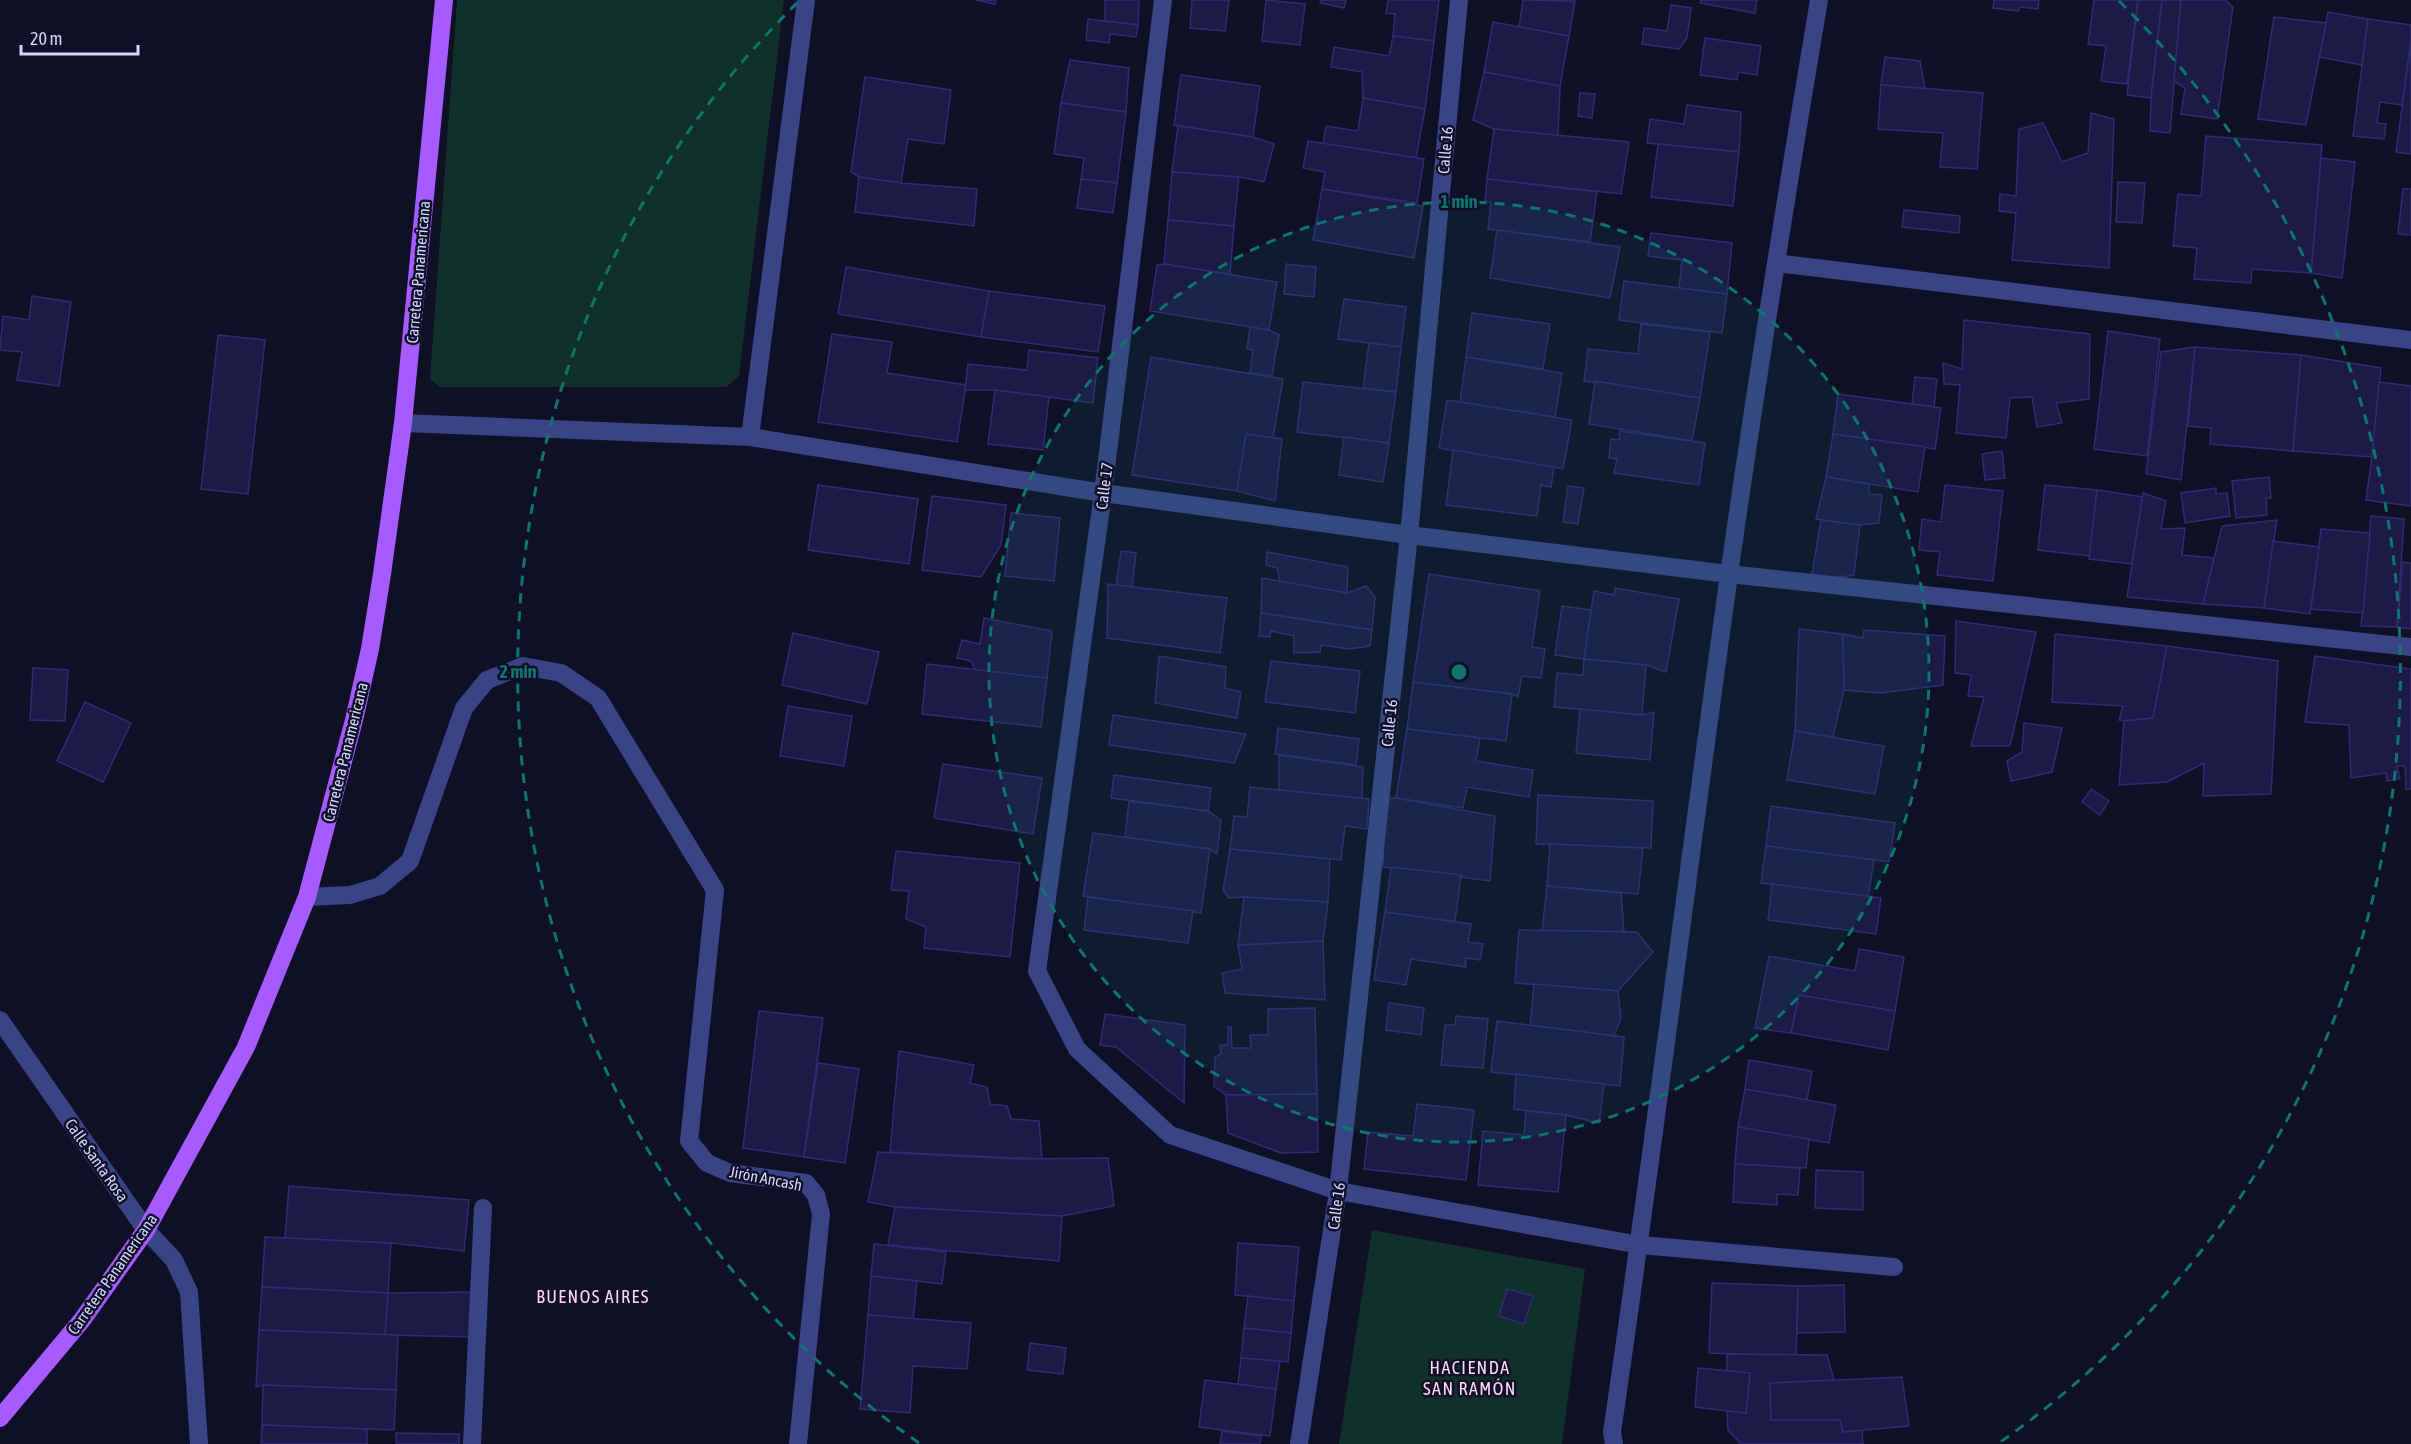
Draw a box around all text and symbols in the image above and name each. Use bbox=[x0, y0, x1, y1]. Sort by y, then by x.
scale bar bbox=[21, 18, 138, 56]
text: 20 m bbox=[30, 28, 62, 49]
street label: Calle 16 bbox=[1434, 126, 1456, 174]
text: 1 min bbox=[1441, 191, 1478, 212]
street label: Carretera Panamericana bbox=[403, 200, 433, 344]
street label: Calle 17 bbox=[1092, 461, 1116, 511]
text: 2 min bbox=[500, 661, 537, 682]
centre of rings bbox=[1449, 662, 1469, 682]
street label: Carretera Panamericana bbox=[319, 680, 371, 824]
street label: Calle 16 bbox=[1378, 698, 1400, 748]
street label: Calle Santa Rosa bbox=[62, 1115, 132, 1205]
street label: Jirón Ancash bbox=[728, 1162, 804, 1194]
street label: Calle 16 bbox=[1324, 1181, 1348, 1231]
street label: Carretera Panamericana bbox=[64, 1210, 160, 1338]
district label: BUENOS AIRES bbox=[536, 1286, 650, 1307]
district label: HACIENDA SAN RAMÓN bbox=[1423, 1357, 1517, 1399]

